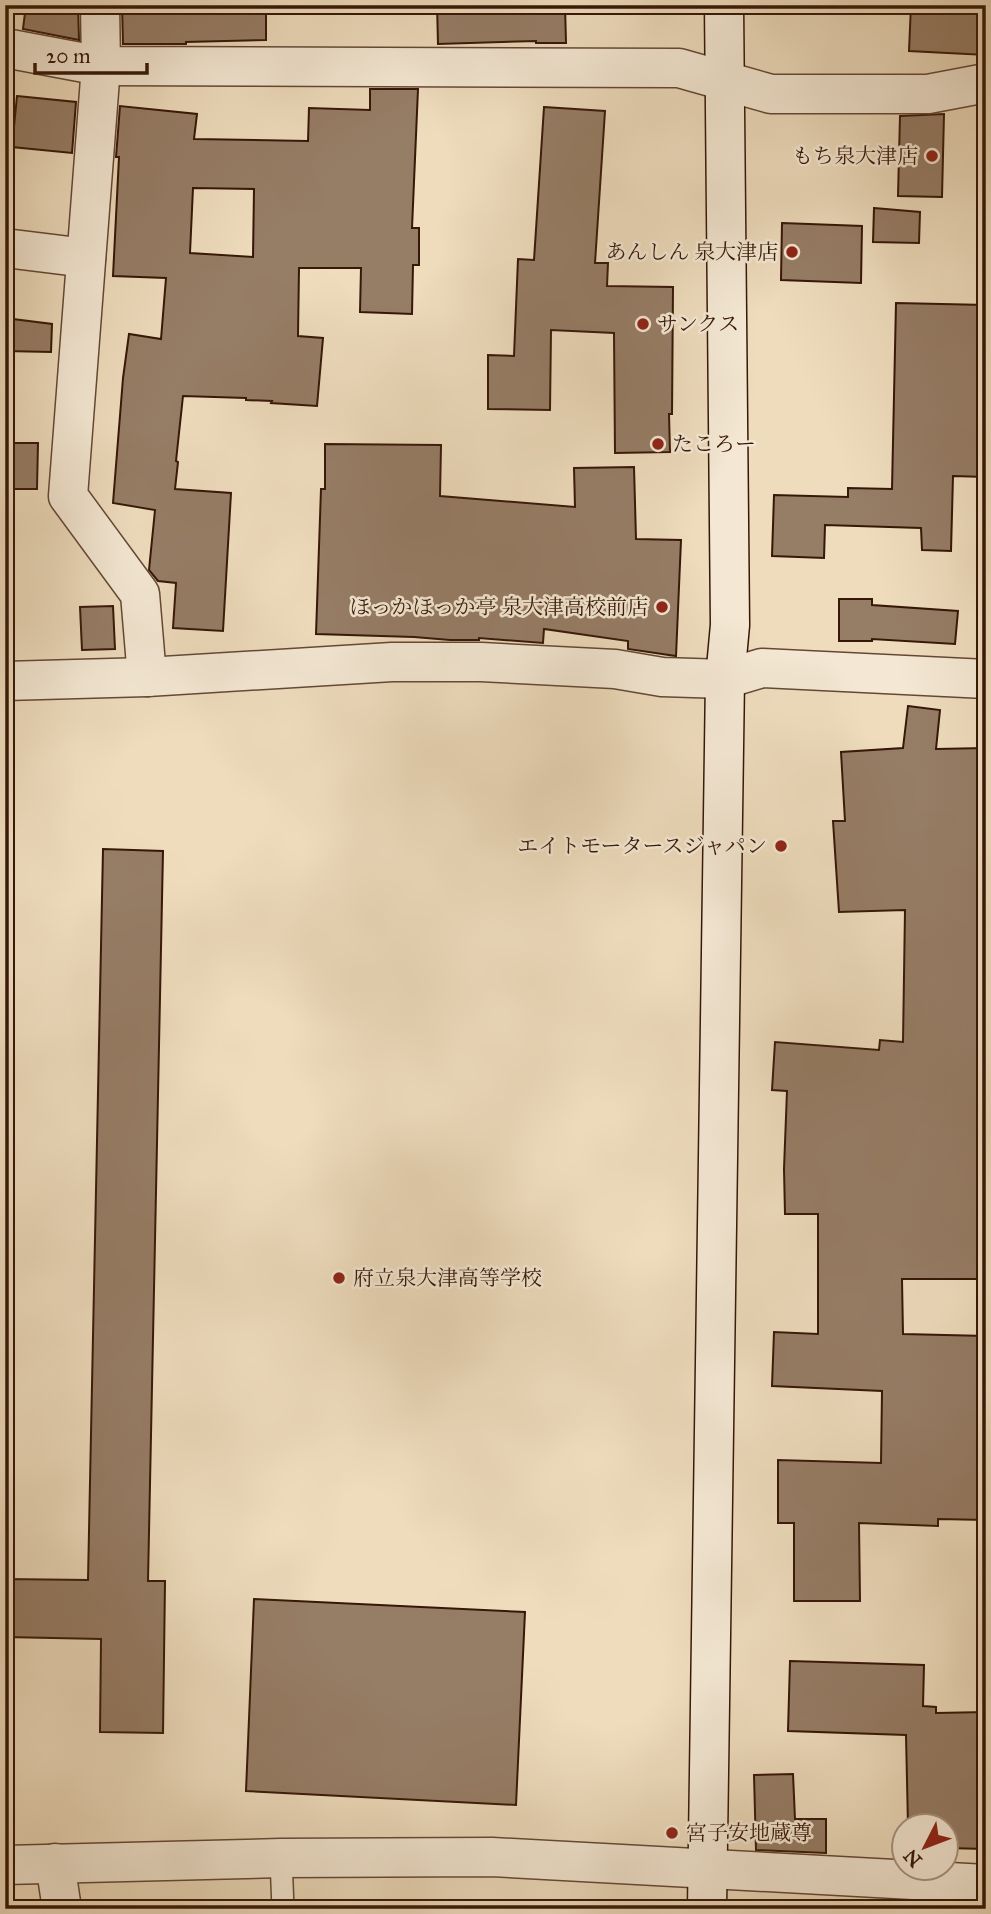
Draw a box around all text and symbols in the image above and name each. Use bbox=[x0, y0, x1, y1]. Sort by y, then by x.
scale bar bbox=[35, 32, 147, 76]
text: 20 m bbox=[46, 43, 91, 69]
place label: もち泉大津店 bbox=[792, 143, 918, 169]
marker: もち泉大津店 bbox=[924, 148, 940, 164]
place label: あんしん 泉大津店 bbox=[605, 239, 778, 265]
marker: あんしん 泉大津店 bbox=[784, 244, 800, 260]
place label: サンクス bbox=[657, 311, 739, 337]
marker: サンクス bbox=[635, 316, 651, 332]
place label: たころー bbox=[672, 431, 756, 457]
marker: たころー bbox=[650, 436, 666, 452]
place label: ほっかほっか亭 泉大津高校前店 bbox=[349, 594, 648, 620]
marker: ほっかほっか亭 泉大津高校前店 bbox=[654, 599, 670, 615]
place label: エイトモータースジャパン bbox=[517, 833, 767, 859]
marker: エイトモータースジャパン bbox=[773, 838, 789, 854]
place label: 府立泉大津高等学校 bbox=[353, 1265, 542, 1291]
marker: 府立泉大津高等学校 bbox=[331, 1270, 347, 1286]
north arrow bbox=[890, 1812, 960, 1882]
place label: 宮子安地蔵尊 bbox=[686, 1820, 812, 1846]
marker: 宮子安地蔵尊 bbox=[664, 1825, 680, 1841]
text: N bbox=[899, 1844, 927, 1872]

